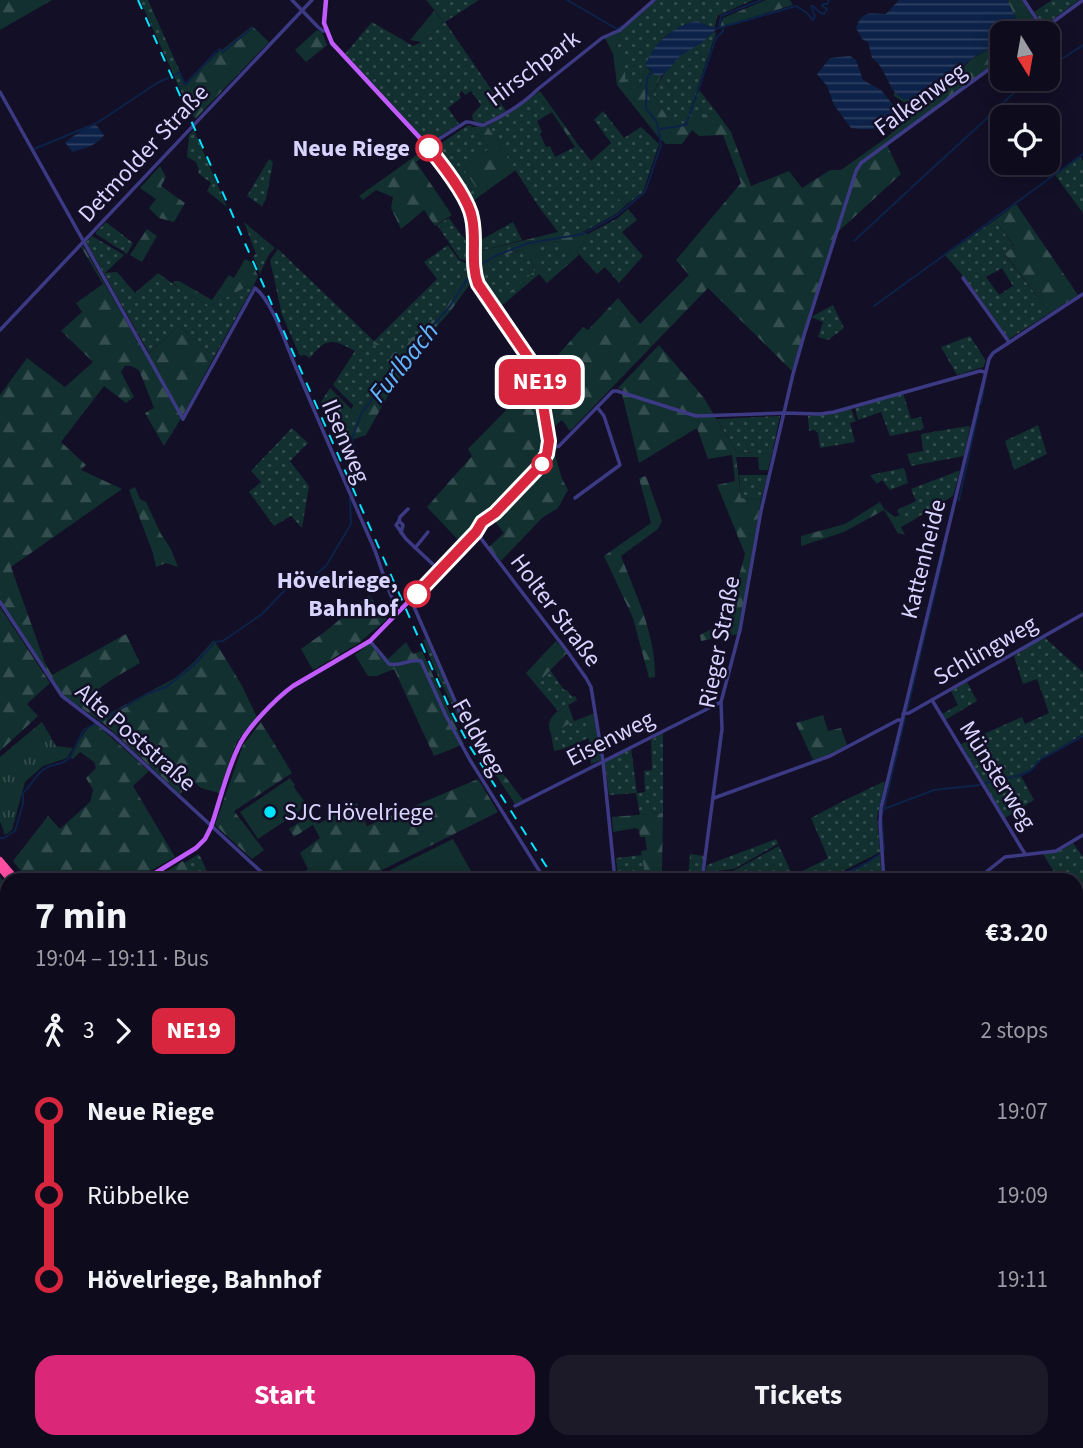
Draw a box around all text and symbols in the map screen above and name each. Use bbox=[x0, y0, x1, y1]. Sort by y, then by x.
north arrow bbox=[990, 21, 1060, 91]
map controls bbox=[990, 21, 1060, 175]
street label: Hirschpark bbox=[479, 22, 588, 115]
street label: Falkenweg bbox=[867, 54, 974, 145]
street label: Detmolder Straße bbox=[70, 76, 217, 230]
button: locate bbox=[990, 105, 1060, 175]
place label: Neue Riege bbox=[292, 131, 410, 166]
marker: Neue Riege bbox=[416, 135, 442, 161]
water label: Furlbach bbox=[360, 314, 447, 410]
line badge: NE19 bbox=[491, 359, 589, 405]
text: NE19 bbox=[513, 364, 567, 399]
street label: Ilsenweg bbox=[312, 394, 379, 489]
unlabelled marker bbox=[532, 454, 552, 474]
street label: Kattenheide bbox=[892, 496, 955, 623]
street label: Holter Straße bbox=[501, 546, 610, 674]
place label: Hövelriege, Bahnhof bbox=[277, 563, 399, 626]
street label: Rieger Straße bbox=[690, 573, 749, 711]
marker: Hövelriege, Bahnhof bbox=[404, 581, 430, 607]
street label: Schlingweg bbox=[927, 607, 1044, 694]
street label: Alte Poststraße bbox=[67, 675, 204, 800]
street label: Feldweg bbox=[443, 692, 514, 782]
street label: Eisenweg bbox=[560, 701, 660, 776]
street label: Münsterweg bbox=[950, 714, 1045, 837]
place label: SJC Hövelriege bbox=[284, 795, 434, 830]
marker: SJC Hövelriege bbox=[262, 804, 278, 820]
text: 7 min bbox=[35, 889, 127, 943]
text: €3.20 bbox=[985, 914, 1048, 951]
text: 19:04 – 19:11 · Bus bbox=[35, 942, 209, 975]
icon: walk bbox=[35, 1012, 73, 1050]
icon: forward bbox=[104, 1012, 142, 1050]
text: NE19 bbox=[166, 1013, 221, 1048]
text: 3 bbox=[83, 1014, 94, 1047]
text: 2 stops bbox=[981, 1014, 1048, 1047]
text: Neue Riege bbox=[87, 1093, 214, 1130]
text: 19:07 bbox=[997, 1095, 1048, 1128]
text: Rübbelke bbox=[87, 1177, 190, 1214]
text: 19:09 bbox=[997, 1179, 1048, 1212]
text: Hövelriege, Bahnhof bbox=[87, 1261, 321, 1298]
text: 19:11 bbox=[997, 1263, 1048, 1296]
button: Start bbox=[35, 1355, 535, 1435]
button: Tickets bbox=[549, 1355, 1048, 1435]

